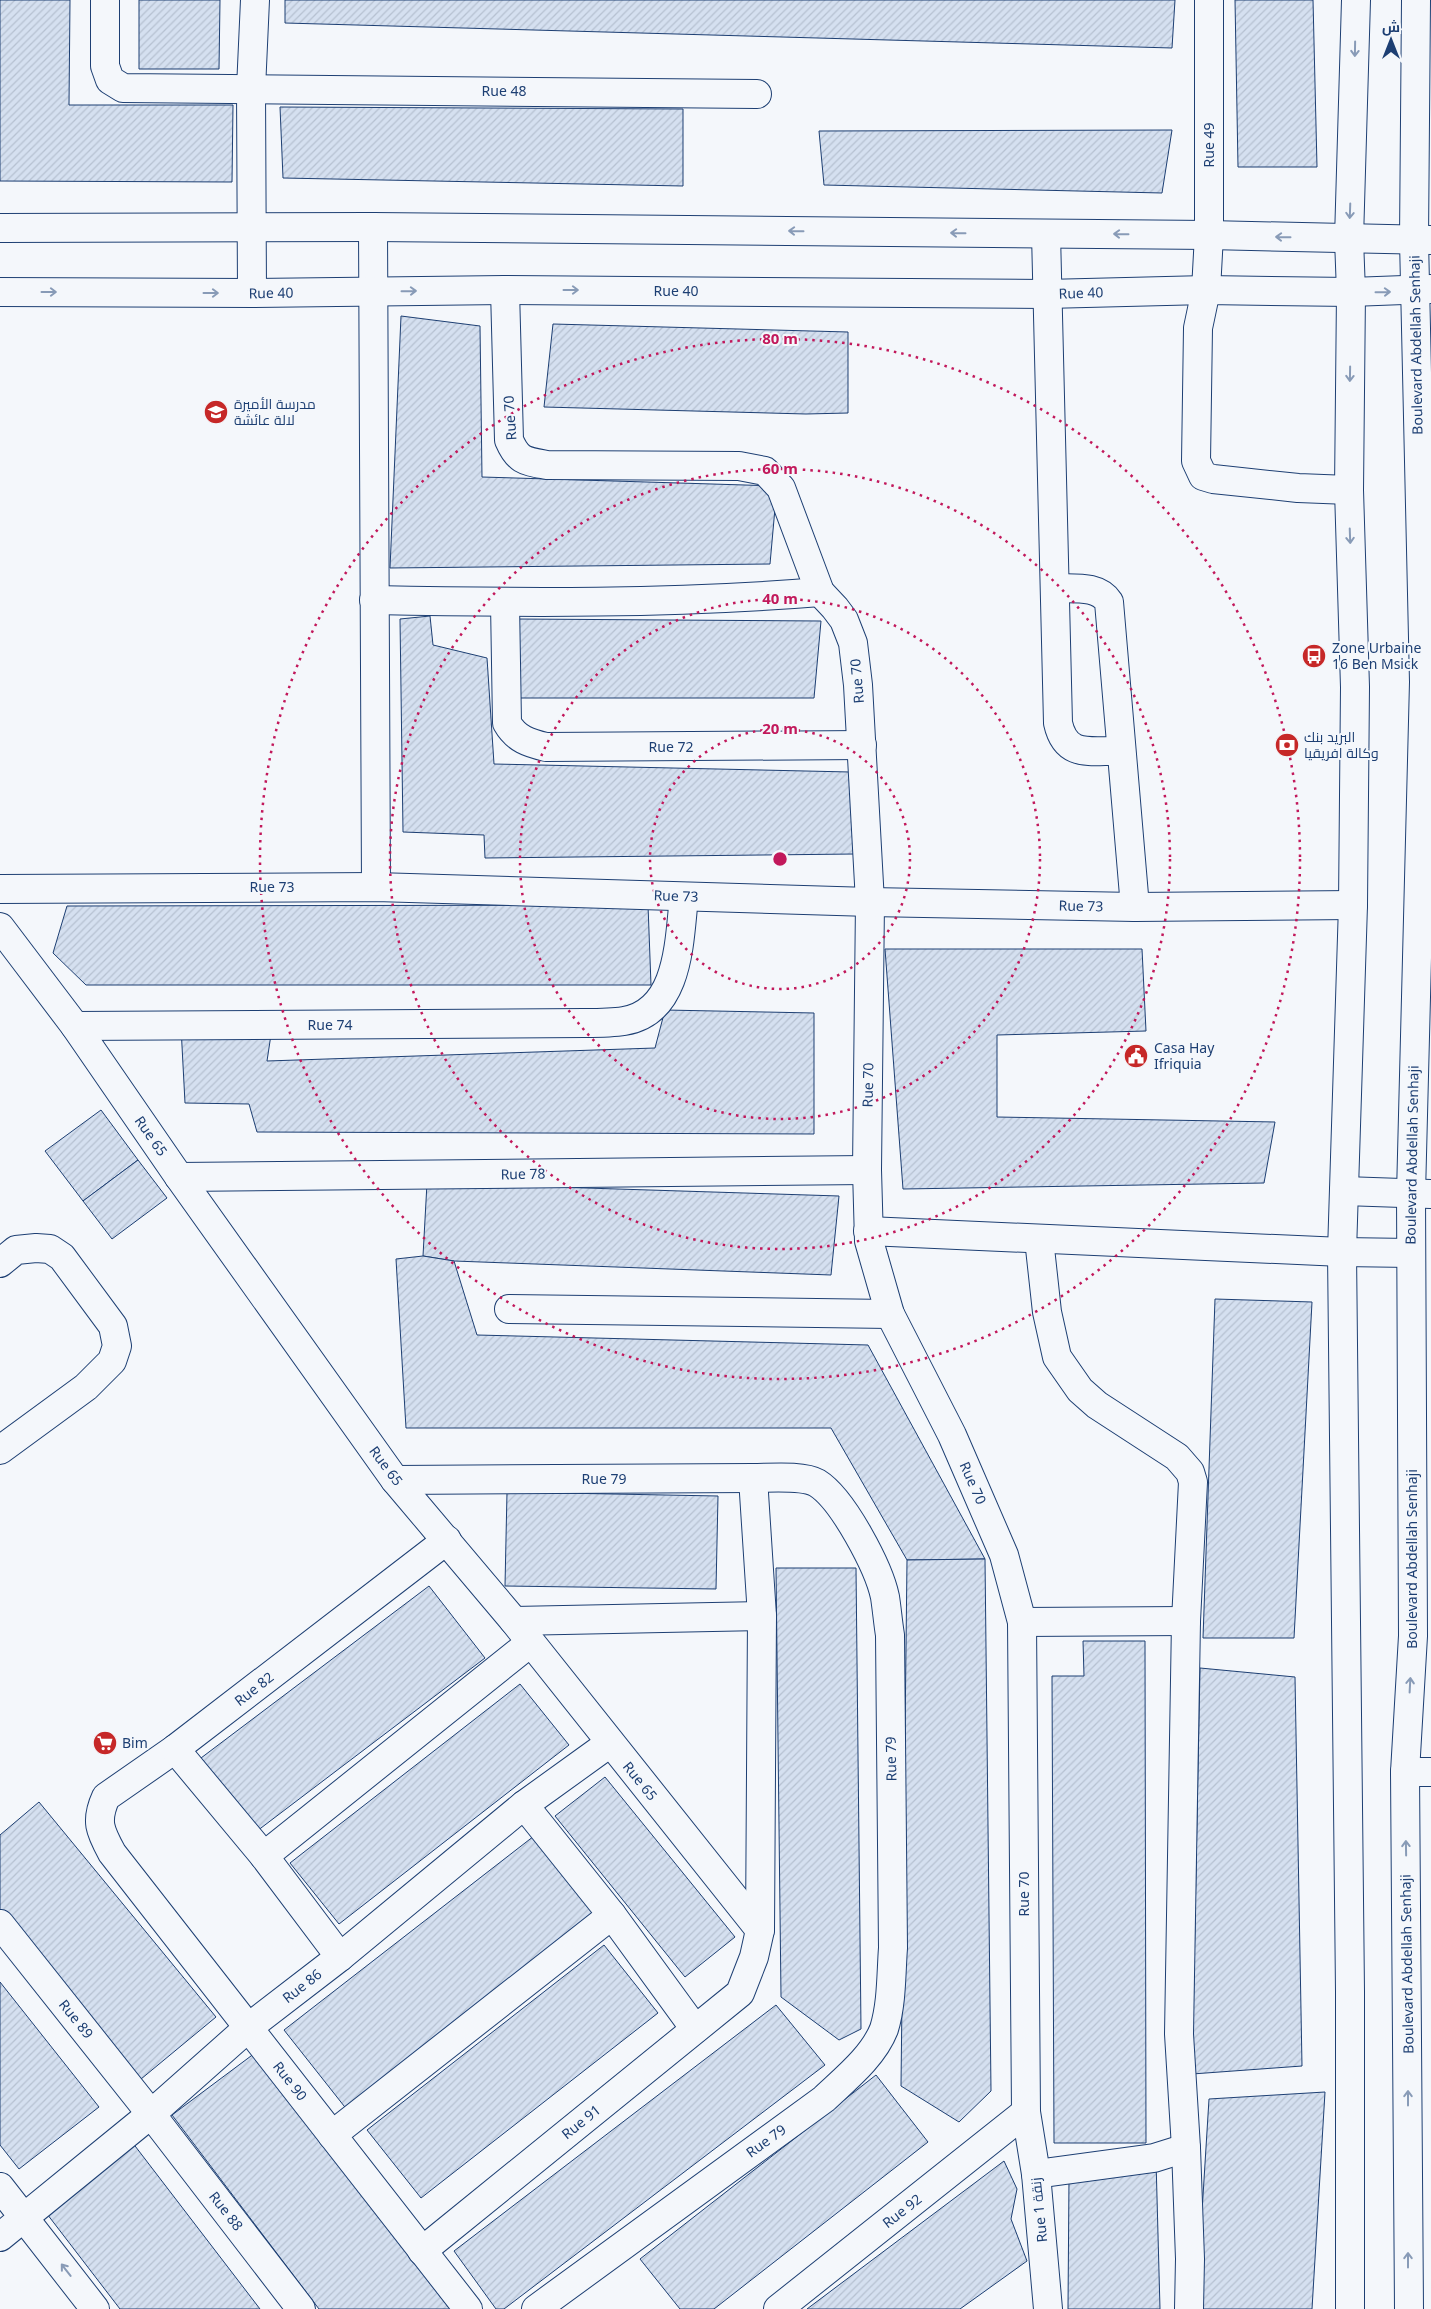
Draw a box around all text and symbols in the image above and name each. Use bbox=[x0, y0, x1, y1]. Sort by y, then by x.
north arrow bbox=[1366, 15, 1416, 65]
text: ش bbox=[1382, 17, 1400, 36]
one-way arrow bbox=[1350, 40, 1359, 56]
street label: Rue 48 bbox=[482, 81, 526, 100]
street label: Rue 49 bbox=[1199, 123, 1218, 167]
one-way arrow bbox=[1346, 203, 1355, 219]
one-way arrow bbox=[788, 226, 804, 236]
one-way arrow bbox=[950, 228, 966, 238]
one-way arrow bbox=[1113, 229, 1129, 239]
one-way arrow bbox=[1275, 232, 1292, 242]
street label: Boulevard Abdellah Senhaji bbox=[1404, 255, 1427, 435]
street label: Rue 40 bbox=[654, 281, 698, 300]
street label: Rue 40 bbox=[1058, 282, 1104, 303]
street label: Rue 40 bbox=[248, 283, 294, 302]
one-way arrow bbox=[562, 285, 579, 295]
one-way arrow bbox=[400, 286, 416, 296]
one-way arrow bbox=[1374, 287, 1391, 297]
one-way arrow bbox=[40, 288, 56, 297]
one-way arrow bbox=[202, 288, 219, 298]
text: 80 m bbox=[762, 328, 798, 348]
one-way arrow bbox=[1345, 365, 1355, 381]
place label: مدرسة الأميرة لالة عائشة bbox=[234, 394, 316, 429]
street label: Rue 70 bbox=[498, 395, 521, 441]
school or university icon: مدرسة الأميرة لالة عائشة bbox=[203, 399, 229, 425]
text: 60 m bbox=[762, 458, 798, 478]
one-way arrow bbox=[1346, 528, 1355, 544]
text: 40 m bbox=[762, 588, 798, 608]
place label: Zone Urbaine 16 Ben Msick bbox=[1332, 638, 1421, 673]
bus stop icon: Zone Urbaine 16 Ben Msick bbox=[1301, 643, 1327, 669]
street label: Rue 70 bbox=[845, 658, 868, 704]
text: 20 m bbox=[762, 718, 798, 738]
place label: البريد بنك وكالة افريقيا bbox=[1304, 727, 1379, 762]
bank icon: البريد بنك وكالة افريقيا bbox=[1274, 732, 1300, 758]
street label: Rue 72 bbox=[649, 737, 693, 756]
centre of rings bbox=[771, 850, 789, 868]
street label: Rue 73 bbox=[250, 877, 294, 896]
street label: Rue 73 bbox=[653, 885, 699, 906]
street label: Rue 73 bbox=[1058, 896, 1104, 915]
street label: Rue 74 bbox=[308, 1015, 352, 1034]
place label: Casa Hay Ifriquia bbox=[1154, 1038, 1215, 1073]
public building icon: Casa Hay Ifriquia bbox=[1123, 1043, 1149, 1069]
street label: Rue 70 bbox=[858, 1062, 877, 1108]
street label: Boulevard Abdellah Senhaji bbox=[1400, 1065, 1423, 1245]
street label: Rue 65 bbox=[131, 1112, 172, 1160]
street label: Rue 78 bbox=[500, 1164, 546, 1183]
street label: Rue 65 bbox=[365, 1442, 408, 1489]
street label: Rue 70 bbox=[956, 1458, 991, 1507]
street label: Rue 79 bbox=[582, 1469, 626, 1488]
street label: Boulevard Abdellah Senhaji bbox=[1402, 1469, 1421, 1649]
street label: Rue 82 bbox=[230, 1667, 277, 1710]
one-way arrow bbox=[1405, 1678, 1414, 1694]
supermarket icon: Bim bbox=[92, 1730, 118, 1756]
place label: Bim bbox=[122, 1733, 148, 1752]
street label: Rue 79 bbox=[881, 1736, 900, 1782]
street label: Rue 65 bbox=[619, 1757, 662, 1804]
one-way arrow bbox=[1401, 1840, 1411, 1856]
street label: Rue 70 bbox=[1014, 1872, 1033, 1916]
street label: Boulevard Abdellah Senhaji bbox=[1395, 1874, 1418, 2054]
street label: Rue 86 bbox=[278, 1964, 325, 2007]
street label: Rue 89 bbox=[55, 1995, 98, 2042]
street label: Rue 90 bbox=[269, 2057, 312, 2104]
one-way arrow bbox=[1403, 2090, 1413, 2106]
street label: Rue 91 bbox=[557, 2100, 604, 2143]
street label: Rue 79 bbox=[742, 2120, 789, 2161]
street label: Rue 1 زنقة bbox=[1026, 2177, 1051, 2243]
street label: Rue 88 bbox=[205, 2187, 248, 2234]
street label: Rue 92 bbox=[878, 2189, 925, 2232]
one-way arrow bbox=[1403, 2253, 1413, 2269]
one-way arrow bbox=[60, 2264, 71, 2277]

